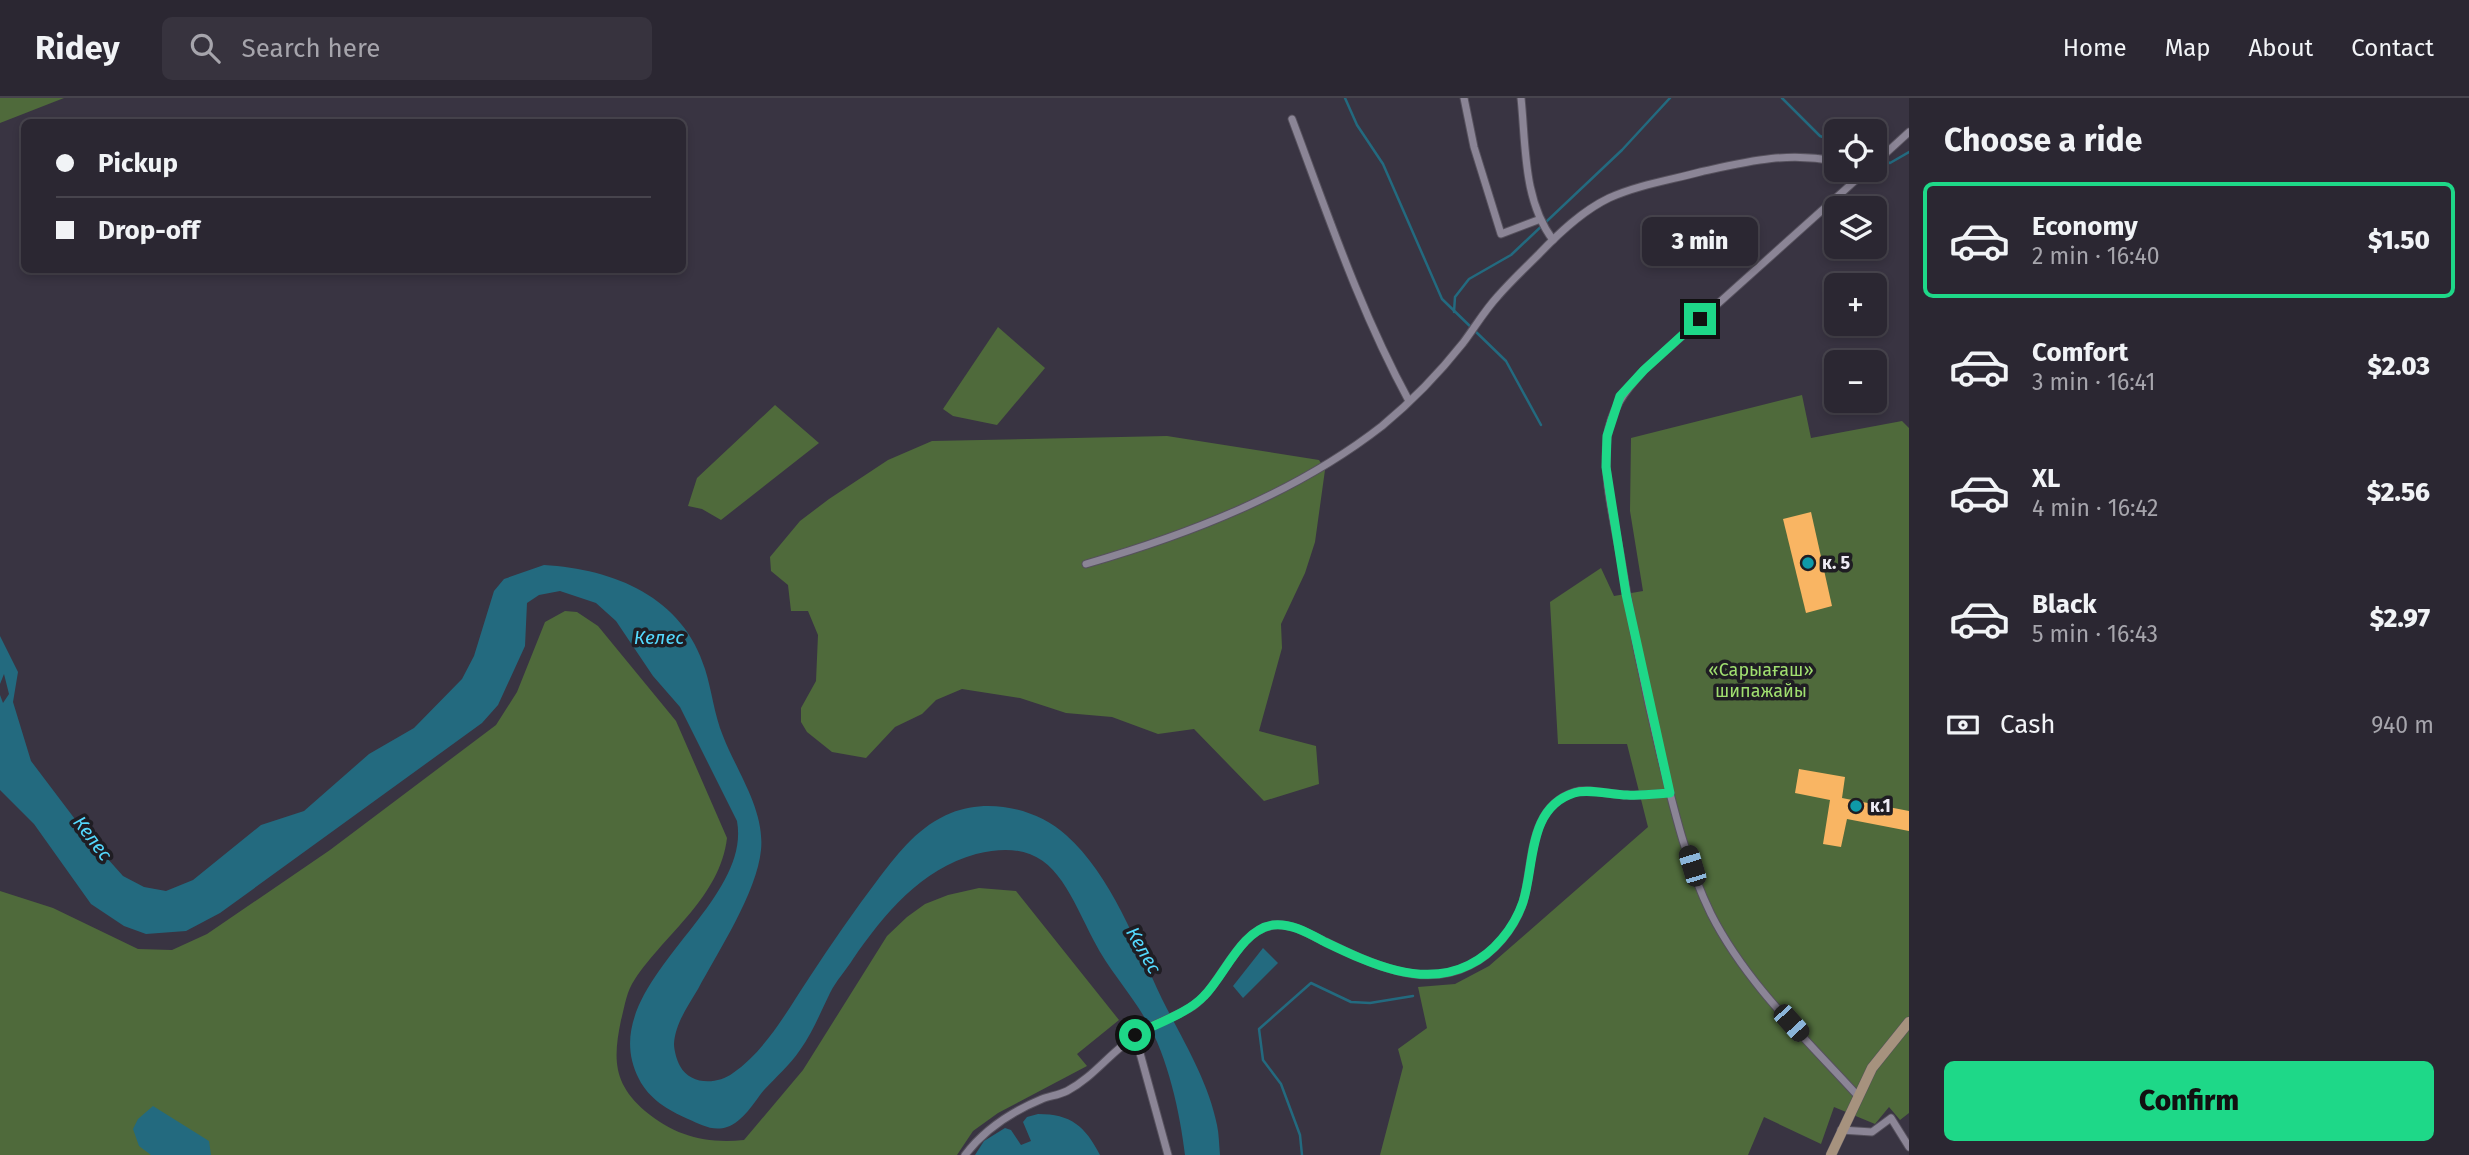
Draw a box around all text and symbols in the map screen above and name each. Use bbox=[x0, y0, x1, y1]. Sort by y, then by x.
search box bbox=[162, 17, 652, 80]
text: Ridey bbox=[35, 28, 120, 68]
icon: search bbox=[186, 29, 224, 67]
text: Search here bbox=[242, 33, 380, 64]
text: Home bbox=[2063, 34, 2127, 62]
text: Map bbox=[2165, 34, 2211, 62]
text: About bbox=[2249, 34, 2313, 62]
text: Contact bbox=[2351, 34, 2434, 62]
map controls bbox=[1824, 119, 1887, 413]
button: locate bbox=[1824, 119, 1887, 182]
text: Choose a ride bbox=[1944, 121, 2142, 159]
text: Pickup bbox=[98, 148, 178, 179]
button: layers bbox=[1824, 196, 1887, 259]
icon: car bbox=[1948, 209, 2011, 272]
text: Economy bbox=[2032, 211, 2138, 242]
text: Drop-off bbox=[98, 215, 200, 246]
callout: 3 min bbox=[1642, 218, 1758, 266]
text: $1.50 bbox=[2368, 225, 2430, 256]
text: 3 min bbox=[1672, 227, 1728, 255]
text: 2 min · 16:40 bbox=[2032, 242, 2160, 270]
button: + bbox=[1824, 273, 1887, 336]
route end bbox=[1684, 303, 1716, 335]
icon: car bbox=[1948, 335, 2011, 398]
text: Comfort bbox=[2032, 337, 2128, 368]
button: − bbox=[1824, 350, 1887, 413]
text: $2.03 bbox=[2367, 351, 2430, 382]
text: 3 min · 16:41 bbox=[2032, 368, 2155, 396]
icon: car bbox=[1948, 461, 2011, 524]
text: XL bbox=[2032, 463, 2060, 494]
text: $2.56 bbox=[2367, 477, 2430, 508]
text: 4 min · 16:42 bbox=[2032, 494, 2159, 522]
place label: к. 5 bbox=[1822, 552, 1851, 574]
marker: к. 5 bbox=[1800, 555, 1816, 571]
icon: car bbox=[1948, 587, 2011, 650]
text: Black bbox=[2032, 589, 2097, 620]
text: $2.97 bbox=[2370, 603, 2430, 634]
text: 5 min · 16:43 bbox=[2032, 620, 2158, 648]
water label: Келес bbox=[634, 626, 684, 649]
park label: «Сарыағаш» шипажайы bbox=[1708, 659, 1814, 702]
icon: cash bbox=[1944, 706, 1982, 744]
text: Cash bbox=[2000, 709, 2056, 740]
text: 940 m bbox=[2371, 711, 2434, 739]
place label: к.1 bbox=[1870, 795, 1891, 817]
marker: к.1 bbox=[1848, 798, 1864, 814]
water label: Келес bbox=[68, 811, 117, 865]
car bbox=[1676, 843, 1709, 889]
water label: Келес bbox=[1121, 923, 1166, 978]
car bbox=[1770, 1000, 1813, 1046]
route start bbox=[1119, 1019, 1151, 1051]
button: Confirm bbox=[1944, 1061, 2434, 1141]

